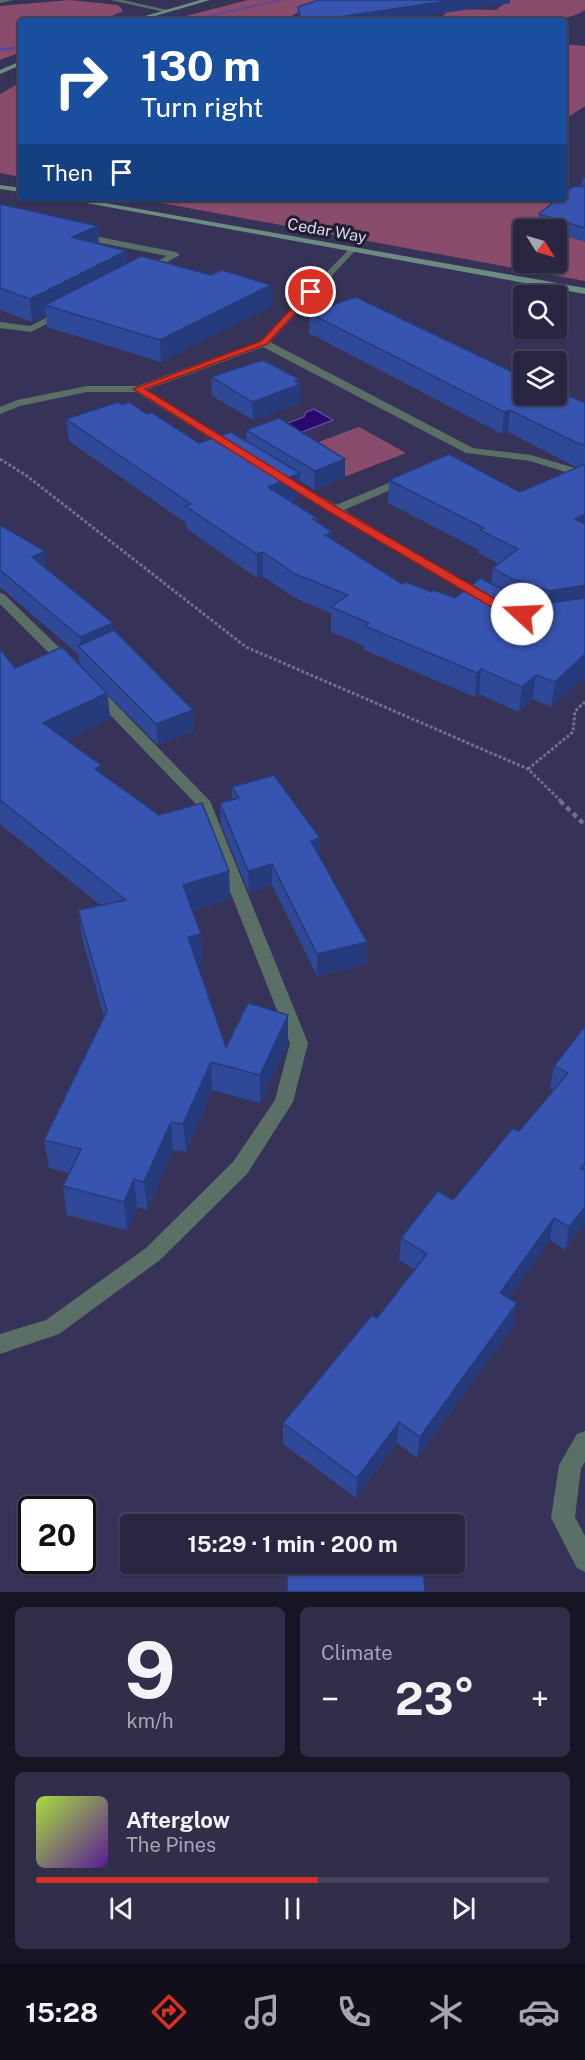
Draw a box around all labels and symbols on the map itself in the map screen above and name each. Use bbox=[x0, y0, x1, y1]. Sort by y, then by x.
street label: Cedar Way bbox=[286, 214, 368, 247]
north arrow bbox=[513, 219, 567, 273]
pin bbox=[285, 266, 336, 317]
position arrow bbox=[490, 582, 554, 646]
speed limit sign: 20 bbox=[18, 1496, 96, 1574]

